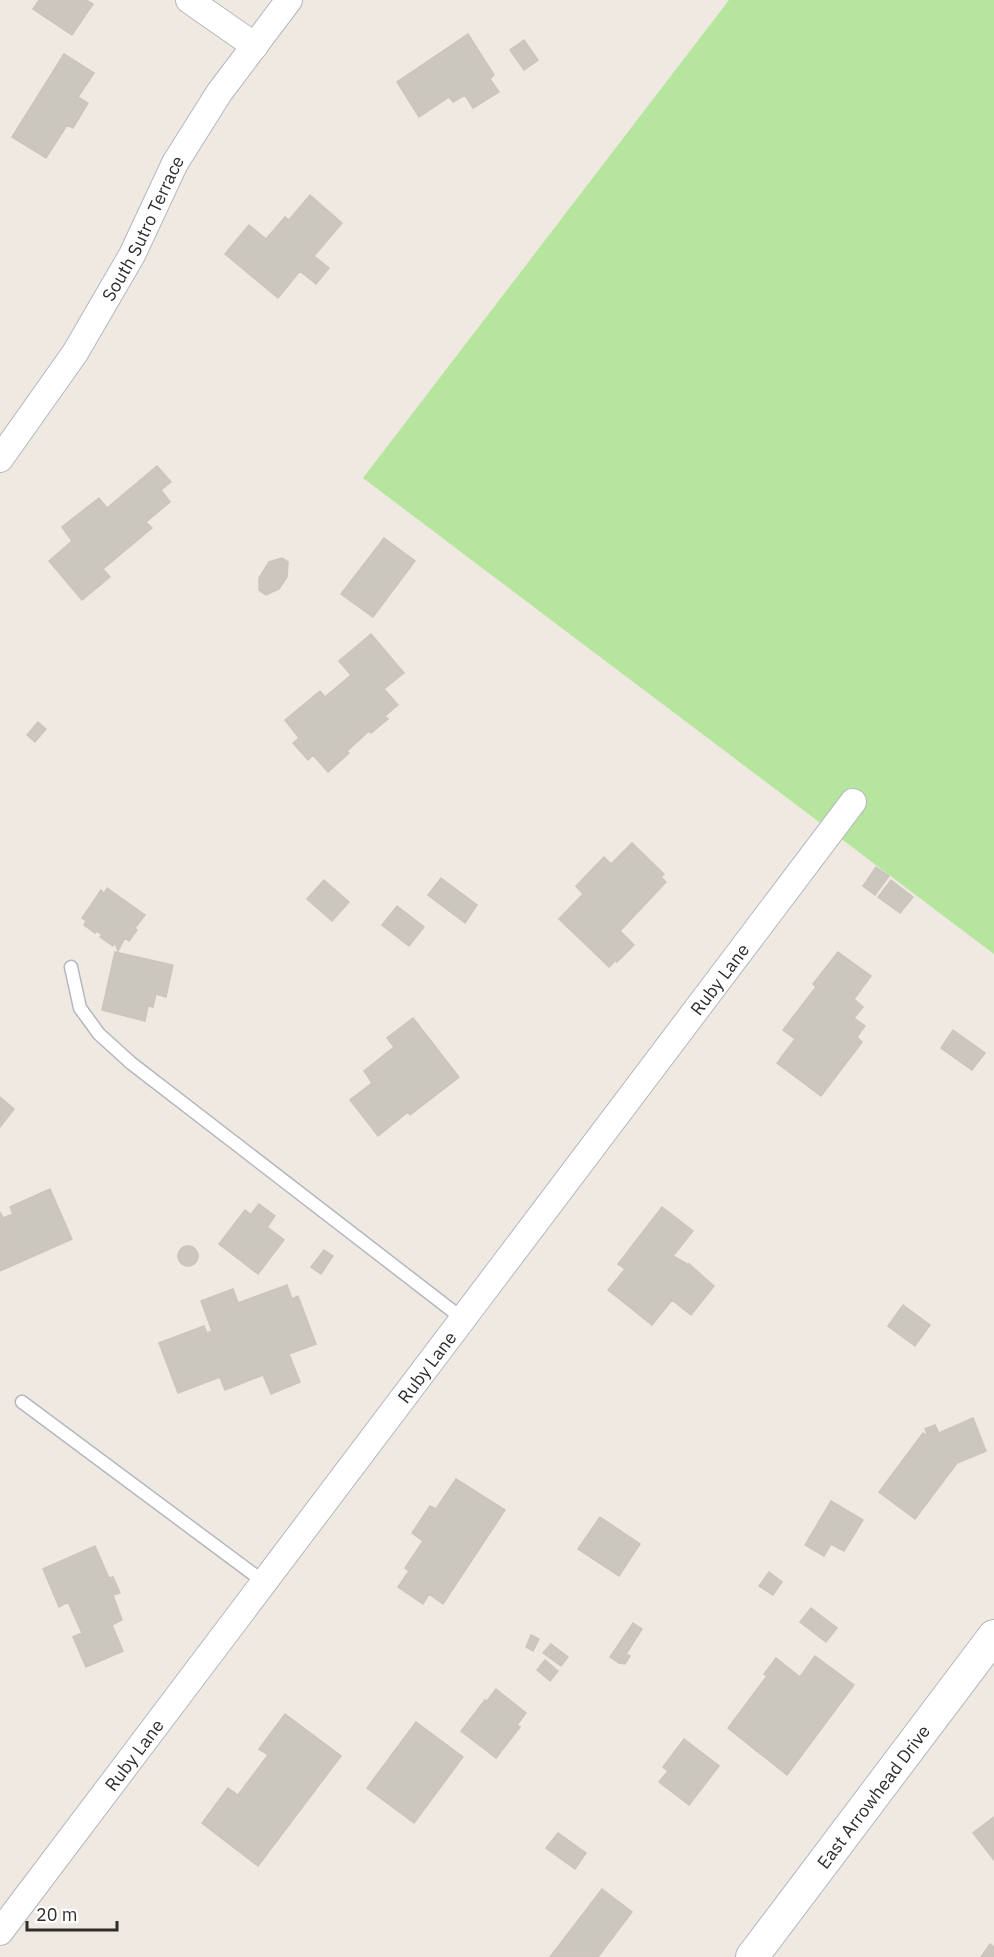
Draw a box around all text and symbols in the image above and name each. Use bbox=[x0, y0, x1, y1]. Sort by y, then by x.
street label: South Sutro Terrace bbox=[96, 151, 189, 305]
street label: Ruby Lane bbox=[685, 938, 754, 1020]
street label: Ruby Lane bbox=[392, 1326, 461, 1407]
street label: Ruby Lane bbox=[99, 1714, 168, 1795]
street label: East Arrowhead Drive bbox=[811, 1720, 935, 1873]
scale bar bbox=[27, 1894, 117, 1932]
text: 20 m bbox=[36, 1903, 78, 1926]

